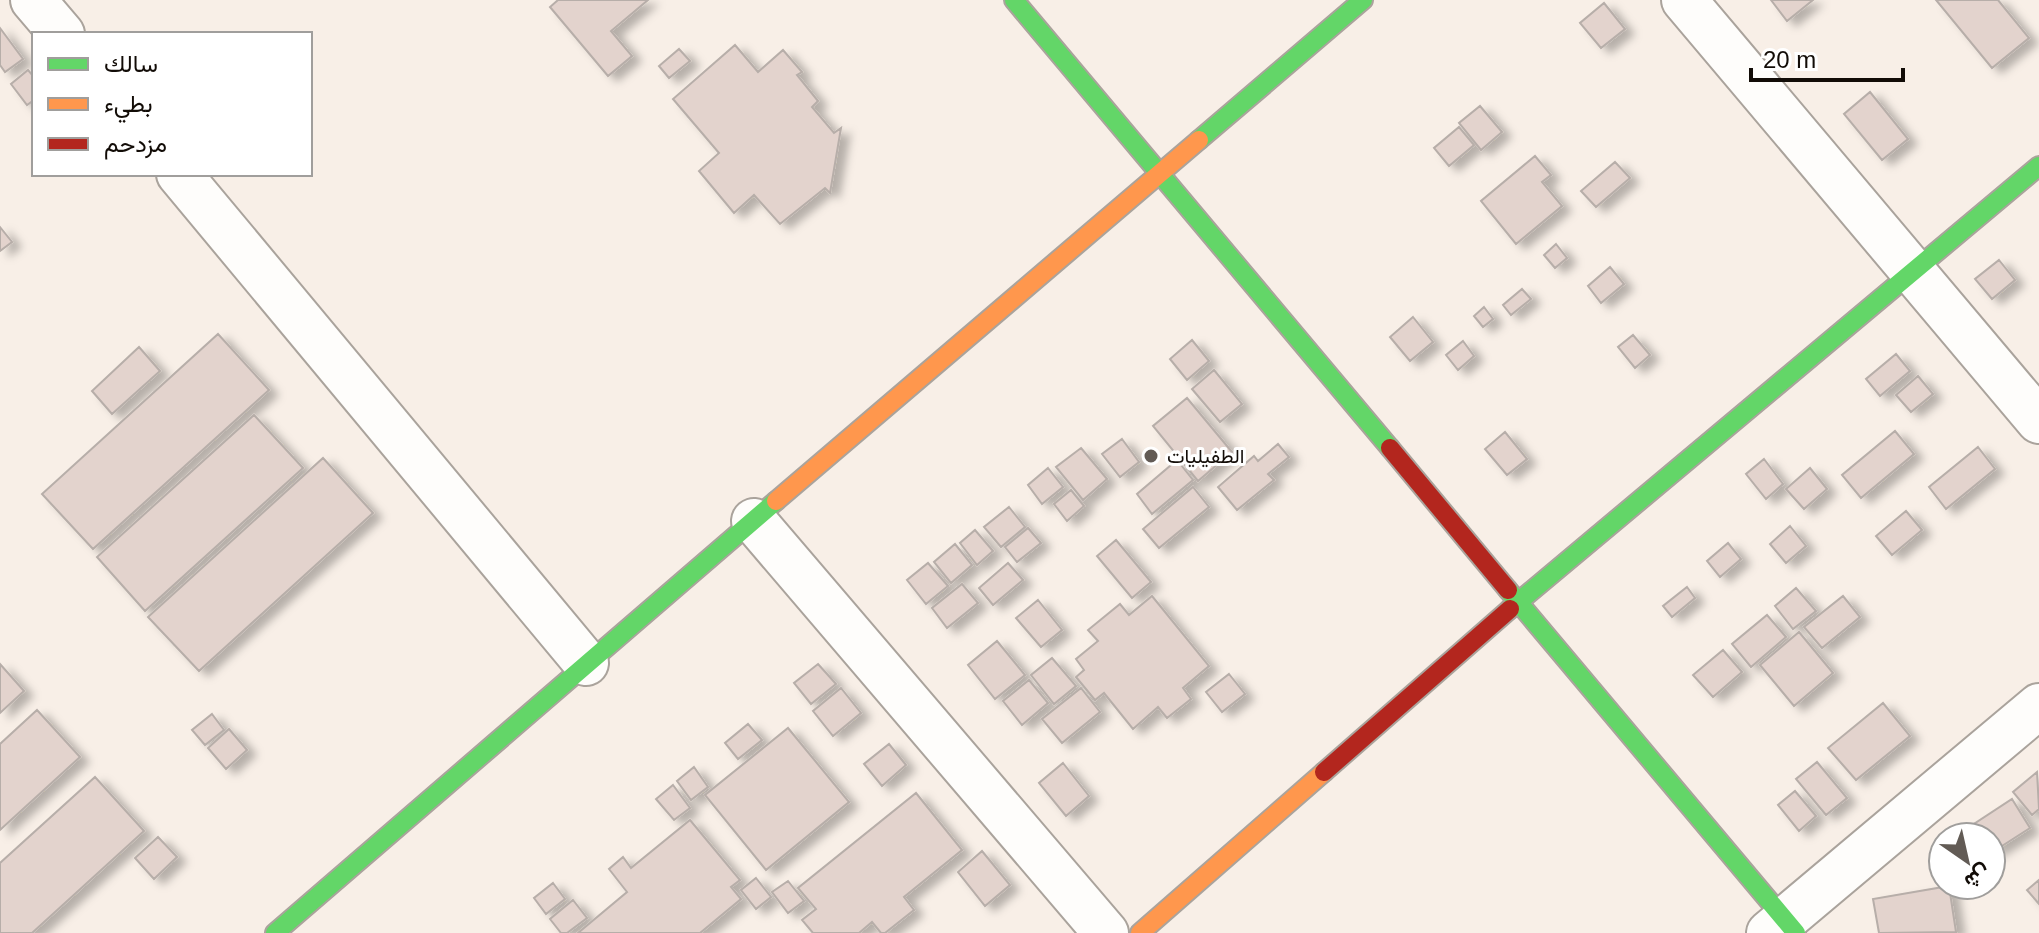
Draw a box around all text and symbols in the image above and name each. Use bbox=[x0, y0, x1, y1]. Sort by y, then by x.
legend bbox=[32, 32, 312, 176]
scale bar bbox=[1751, 32, 1903, 82]
text: 20 m bbox=[1763, 46, 1816, 73]
text: سالك bbox=[104, 50, 158, 77]
text: بطيء bbox=[104, 90, 153, 123]
text: مزدحم bbox=[104, 130, 167, 160]
place label: الطفيليات bbox=[1167, 445, 1244, 468]
marker: الطفيليات bbox=[1142, 447, 1160, 465]
north arrow bbox=[1927, 821, 2007, 901]
text: ش bbox=[1959, 859, 1996, 895]

